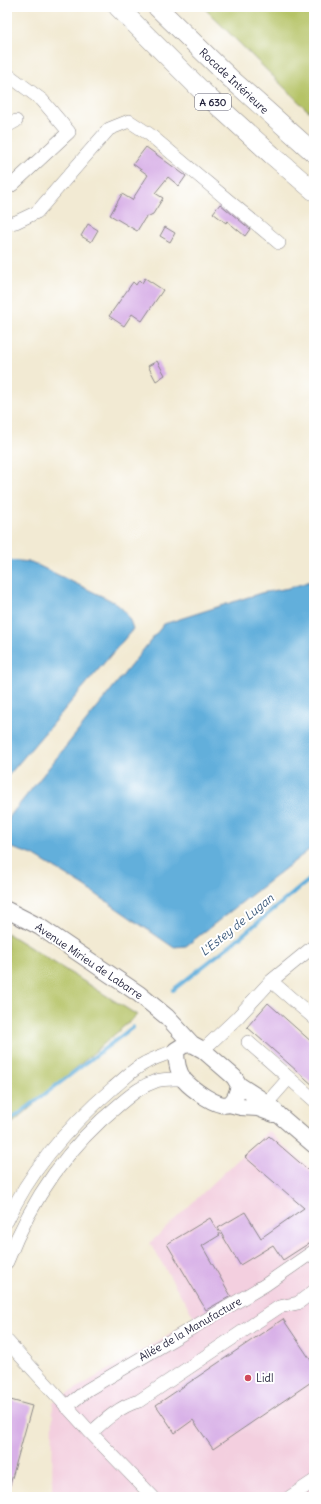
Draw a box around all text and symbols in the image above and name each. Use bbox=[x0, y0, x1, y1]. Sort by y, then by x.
street label: Rocade Intérieure bbox=[196, 45, 272, 117]
road number: A 630 bbox=[195, 94, 231, 110]
water label: L'Estey de Lugan bbox=[197, 890, 277, 959]
street label: Avenue Mirieu de Labarre bbox=[33, 920, 146, 1002]
street label: Allée de la Manufacture bbox=[136, 1294, 244, 1364]
place label: Lidl bbox=[256, 1371, 273, 1385]
marker: Lidl bbox=[243, 1373, 253, 1383]

